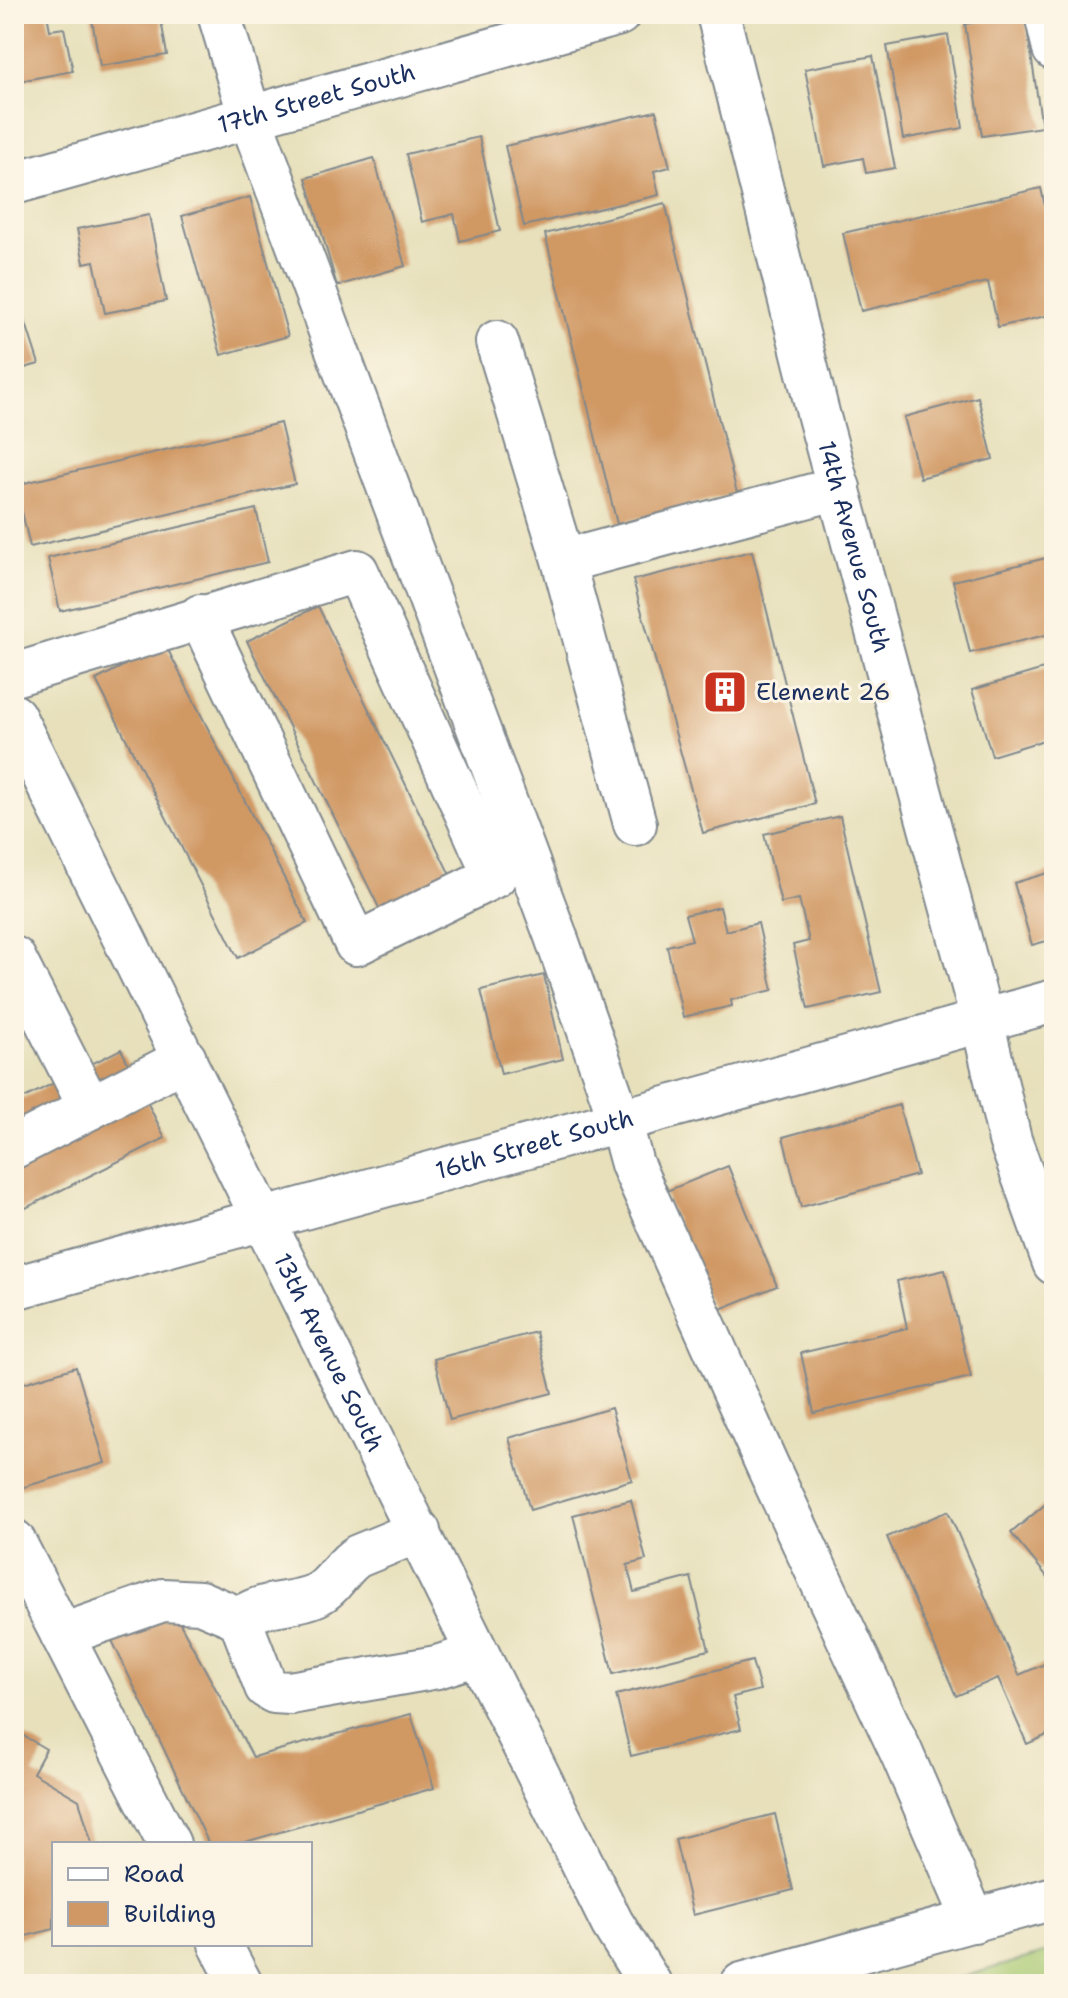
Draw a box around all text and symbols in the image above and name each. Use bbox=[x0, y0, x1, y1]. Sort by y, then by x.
street label: 17th Street South bbox=[214, 56, 419, 141]
street label: 14th Avenue South bbox=[810, 437, 898, 656]
building icon: Element 26 bbox=[701, 668, 749, 716]
place label: Element 26 bbox=[756, 676, 891, 708]
street label: 16th Street South bbox=[432, 1102, 637, 1187]
street label: 13th Avenue South bbox=[266, 1248, 391, 1457]
legend bbox=[52, 1842, 312, 1946]
text: Road bbox=[124, 1858, 184, 1890]
text: Building bbox=[124, 1898, 216, 1930]

